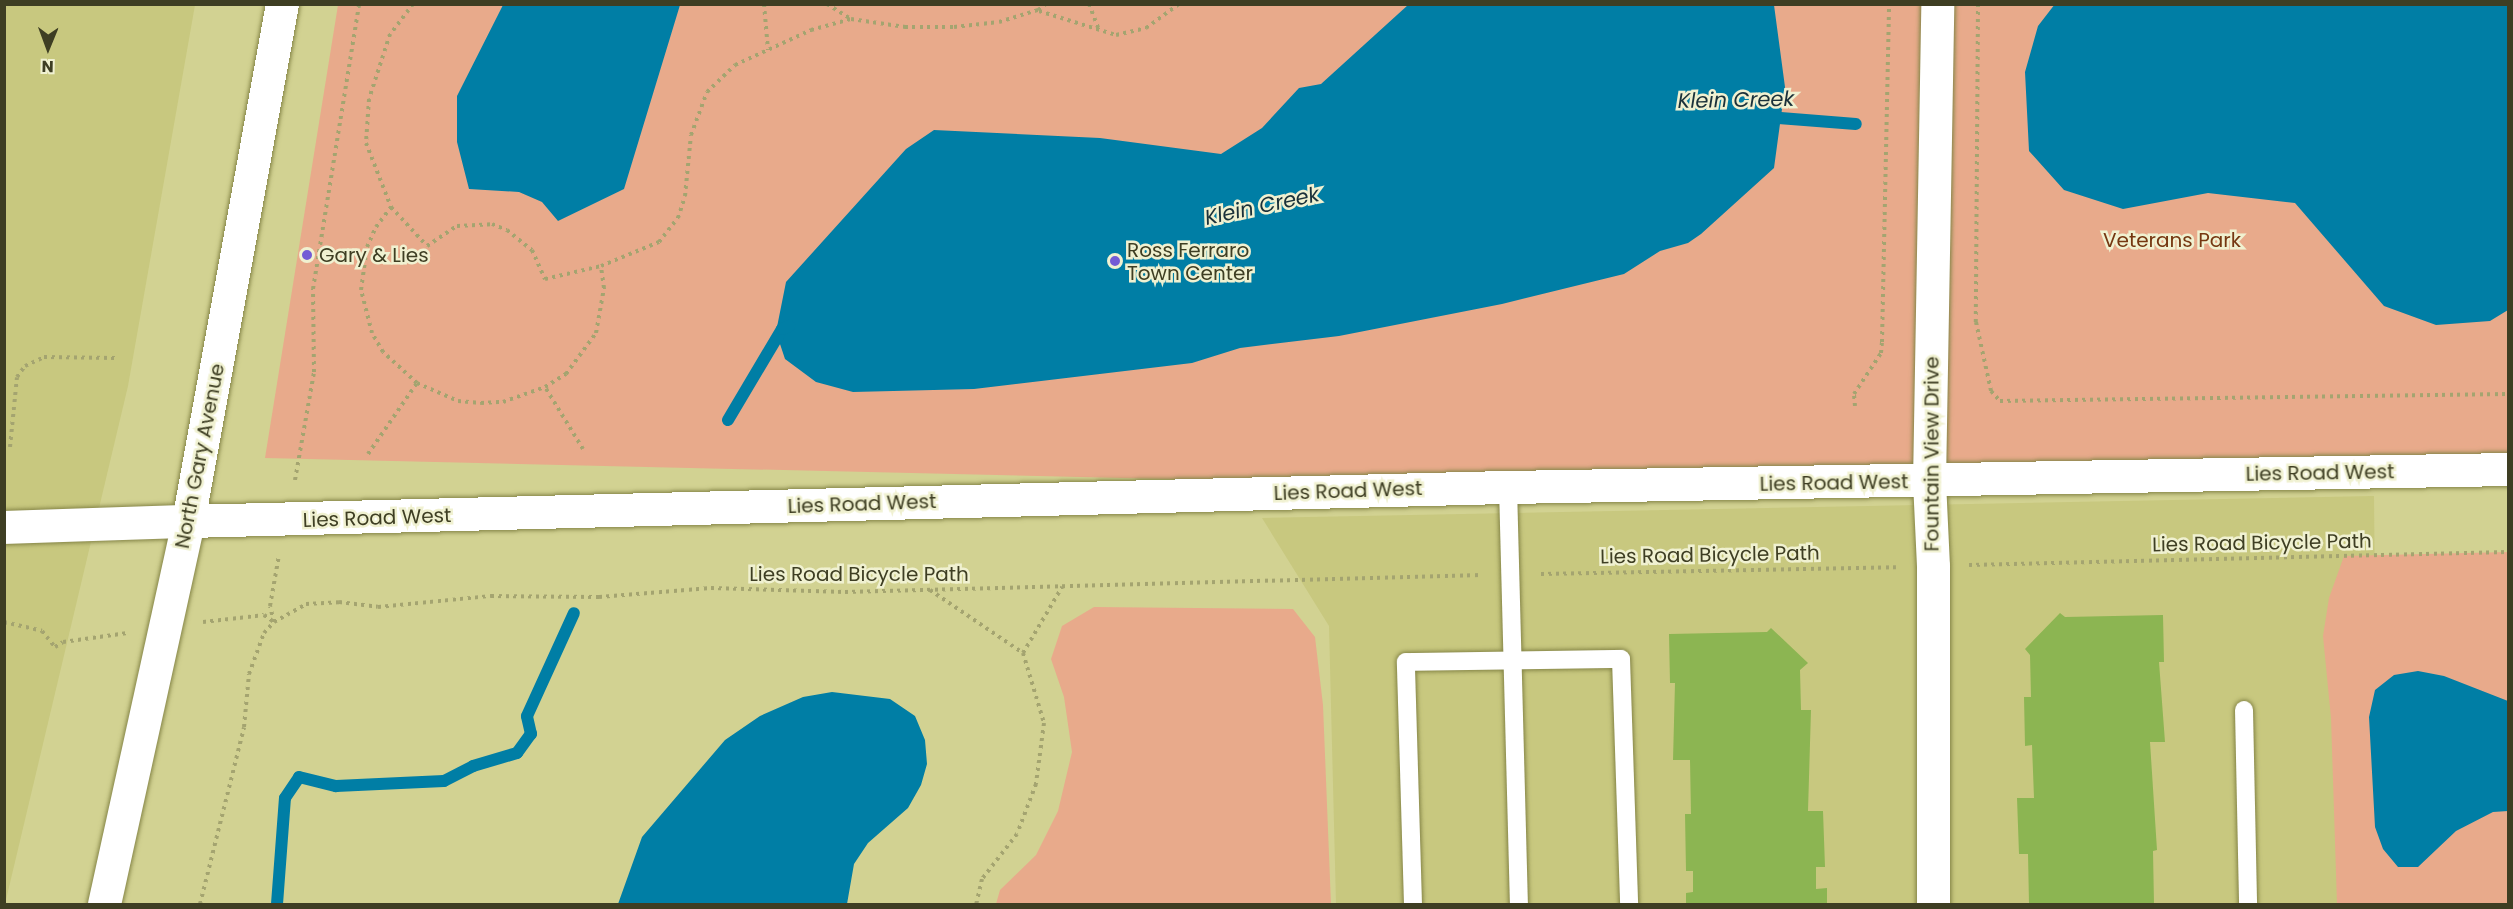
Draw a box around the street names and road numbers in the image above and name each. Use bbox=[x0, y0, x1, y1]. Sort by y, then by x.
street label: Fountain View Drive bbox=[1920, 356, 1944, 552]
street label: North Gary Avenue bbox=[170, 361, 230, 551]
street label: Lies Road West bbox=[2245, 460, 2395, 486]
street label: Lies Road West bbox=[1759, 470, 1909, 496]
street label: Lies Road West bbox=[1273, 476, 1423, 506]
street label: Lies Road West bbox=[787, 489, 937, 519]
street label: Lies Road West bbox=[302, 503, 452, 533]
street label: Lies Road Bicycle Path bbox=[2152, 529, 2372, 557]
street label: Lies Road Bicycle Path bbox=[1600, 541, 1820, 569]
street label: Lies Road Bicycle Path bbox=[749, 562, 969, 586]

